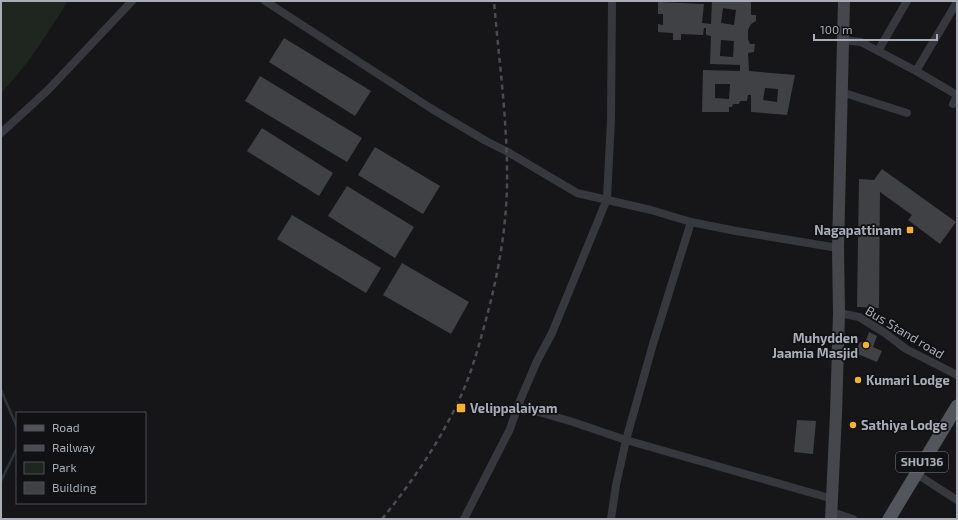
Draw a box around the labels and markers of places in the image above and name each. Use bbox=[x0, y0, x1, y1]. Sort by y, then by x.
place label: Nagapattinam bbox=[814, 222, 902, 238]
marker: Nagapattinam bbox=[905, 225, 915, 235]
place label: Muhydden Jaamia Masjid bbox=[772, 330, 858, 361]
marker: Muhydden Jaamia Masjid bbox=[861, 340, 871, 350]
place label: Kumari Lodge bbox=[866, 372, 950, 388]
marker: Kumari Lodge bbox=[853, 375, 863, 385]
place label: Velippalaiyam bbox=[470, 400, 557, 416]
marker: Velippalaiyam bbox=[455, 402, 467, 414]
place label: Sathiya Lodge bbox=[861, 417, 947, 433]
marker: Sathiya Lodge bbox=[848, 420, 858, 430]

